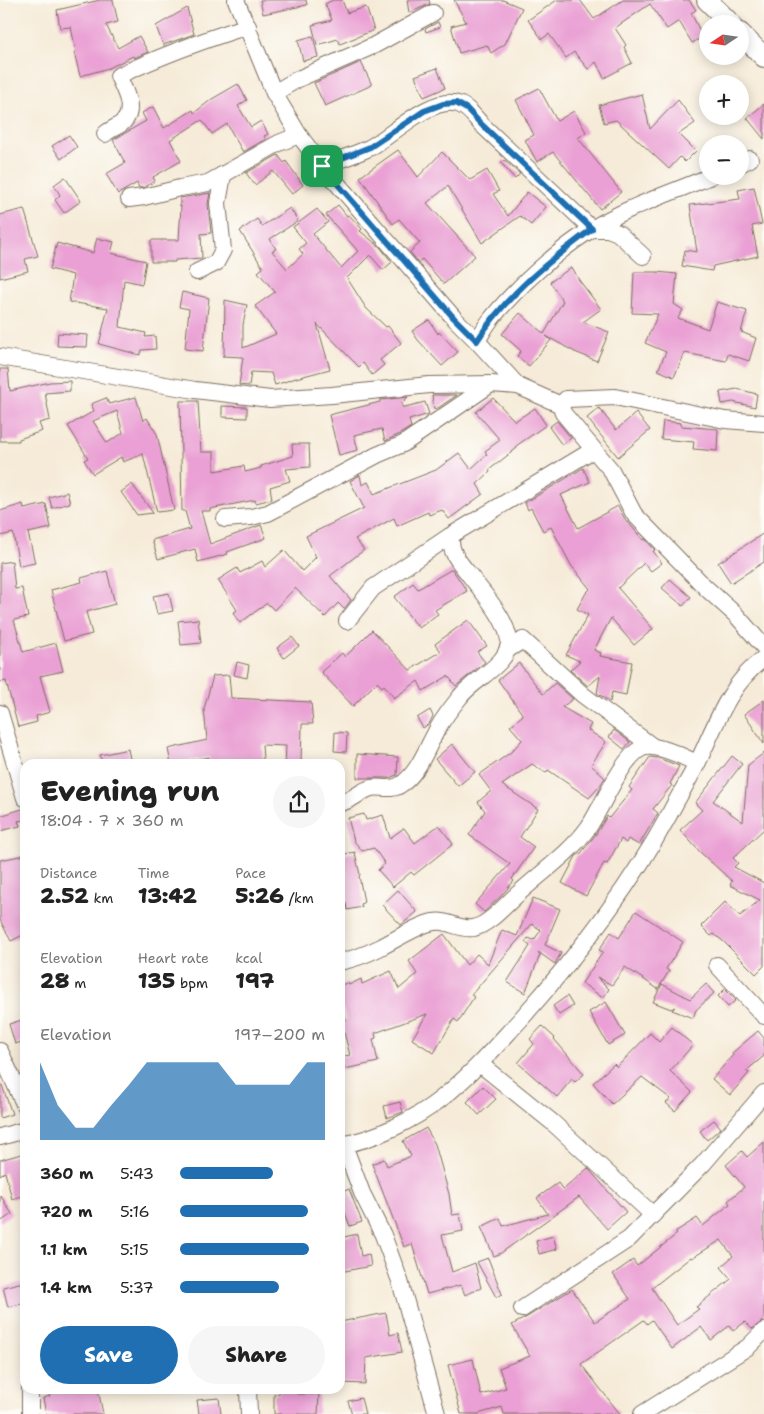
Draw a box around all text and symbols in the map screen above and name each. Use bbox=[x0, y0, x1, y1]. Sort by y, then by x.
north arrow bbox=[699, 15, 749, 65]
map controls bbox=[699, 15, 749, 185]
button: + bbox=[699, 75, 749, 125]
button: − bbox=[699, 135, 749, 185]
pin bbox=[301, 145, 343, 187]
icon: arrive bbox=[308, 152, 336, 180]
text: Evening run bbox=[40, 772, 219, 810]
button: share bbox=[273, 776, 325, 828]
text: 18:04 · 7 × 360 m bbox=[40, 810, 184, 831]
text: Distance bbox=[40, 864, 97, 882]
text: Time bbox=[138, 864, 170, 882]
text: Pace bbox=[235, 864, 266, 882]
text: 2.52 bbox=[40, 882, 89, 910]
text: 13:42 bbox=[138, 882, 197, 910]
text: 5:26 bbox=[235, 882, 284, 910]
text: km bbox=[89, 889, 113, 907]
text: /km bbox=[284, 889, 314, 907]
text: Elevation bbox=[40, 949, 103, 967]
text: Heart rate bbox=[138, 949, 209, 967]
text: kcal bbox=[235, 949, 263, 967]
text: 28 bbox=[40, 967, 69, 995]
text: 135 bbox=[138, 967, 175, 995]
text: 197 bbox=[235, 967, 274, 995]
text: m bbox=[69, 974, 86, 992]
text: bpm bbox=[175, 974, 208, 992]
text: Elevation bbox=[40, 1024, 112, 1045]
text: 197–200 m bbox=[234, 1024, 325, 1045]
text: 360 m bbox=[40, 1163, 94, 1184]
text: 5:43 bbox=[120, 1163, 154, 1184]
text: 720 m bbox=[40, 1201, 93, 1222]
text: 5:16 bbox=[120, 1201, 150, 1222]
text: 1.1 km bbox=[40, 1239, 87, 1260]
text: 5:15 bbox=[120, 1239, 149, 1260]
text: 1.4 km bbox=[40, 1277, 92, 1298]
text: 5:37 bbox=[120, 1277, 154, 1298]
button: Save bbox=[40, 1326, 178, 1384]
button: Share bbox=[188, 1326, 325, 1384]

